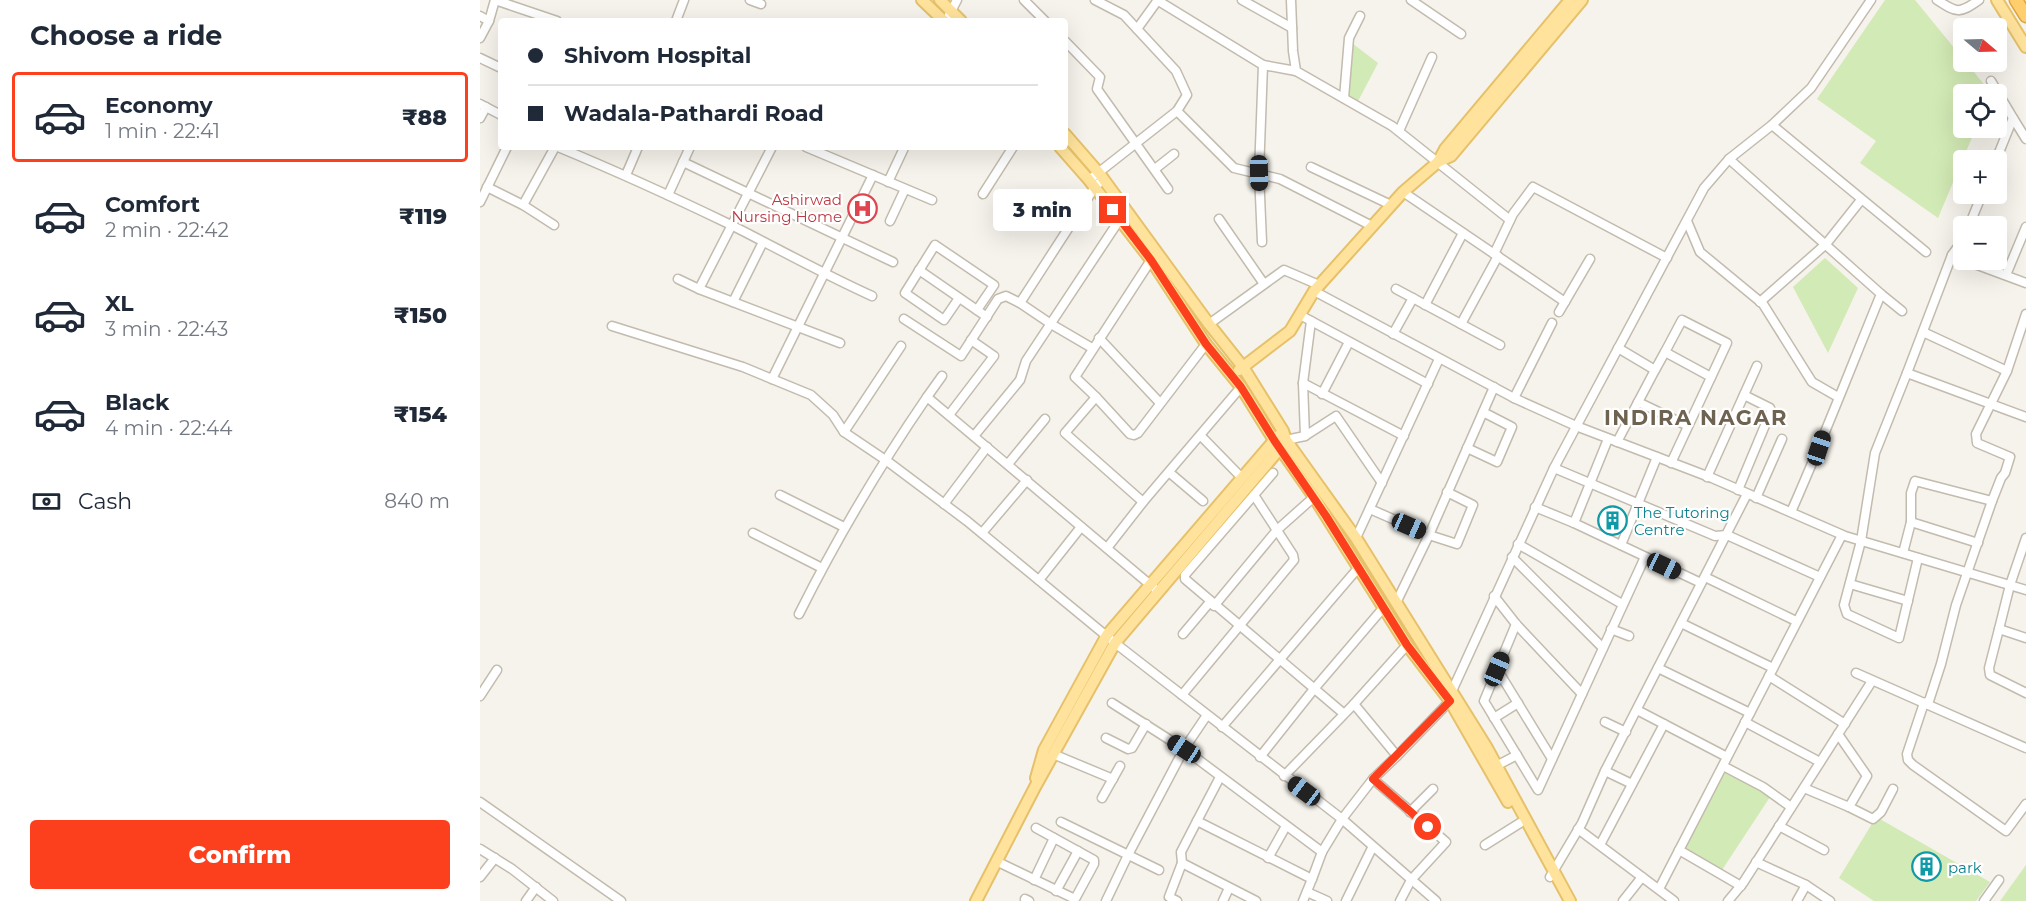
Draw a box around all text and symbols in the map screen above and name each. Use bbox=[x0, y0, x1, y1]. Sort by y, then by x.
north arrow bbox=[1953, 18, 2007, 72]
map controls bbox=[1953, 18, 2007, 270]
text: Choose a ride bbox=[30, 19, 222, 52]
text: Shivom Hospital bbox=[564, 42, 751, 69]
button: locate bbox=[1953, 84, 2007, 138]
icon: car bbox=[33, 90, 87, 144]
text: Economy bbox=[105, 92, 213, 119]
text: Wadala-Pathardi Road bbox=[564, 100, 824, 127]
text: ₹88 bbox=[402, 104, 447, 131]
text: 1 min · 22:41 bbox=[105, 119, 220, 143]
button: + bbox=[1953, 150, 2007, 204]
car bbox=[1250, 155, 1268, 191]
icon: car bbox=[33, 189, 87, 243]
callout: 3 min bbox=[993, 189, 1092, 231]
place label: Ashirwad Nursing Home bbox=[731, 190, 842, 226]
text: Comfort bbox=[105, 191, 200, 218]
hospital icon: Ashirwad Nursing Home bbox=[847, 192, 879, 224]
route end bbox=[1099, 196, 1126, 223]
text: 3 min bbox=[1013, 198, 1072, 222]
text: ₹119 bbox=[399, 203, 447, 230]
button: − bbox=[1953, 216, 2007, 270]
text: 2 min · 22:42 bbox=[105, 218, 229, 242]
icon: car bbox=[33, 288, 87, 342]
text: XL bbox=[105, 290, 134, 317]
text: ₹150 bbox=[394, 302, 447, 329]
text: 3 min · 22:43 bbox=[105, 317, 228, 341]
icon: car bbox=[33, 387, 87, 441]
text: Black bbox=[105, 389, 169, 416]
text: ₹154 bbox=[393, 401, 447, 428]
district label: INDIRA NAGAR bbox=[1604, 405, 1788, 430]
text: 4 min · 22:44 bbox=[105, 416, 233, 440]
car bbox=[1805, 428, 1833, 468]
icon: cash bbox=[30, 485, 63, 518]
text: Cash bbox=[78, 488, 132, 515]
text: 840 m bbox=[384, 489, 450, 513]
place label: The Tutoring Centre bbox=[1634, 503, 1730, 539]
building icon: The Tutoring Centre bbox=[1597, 505, 1629, 537]
car bbox=[1389, 510, 1429, 542]
car bbox=[1644, 550, 1684, 582]
car bbox=[1482, 649, 1512, 689]
car bbox=[1164, 732, 1204, 766]
car bbox=[1284, 773, 1324, 809]
route start bbox=[1414, 813, 1441, 840]
button: Confirm bbox=[30, 820, 450, 889]
building icon: park bbox=[1911, 851, 1943, 883]
place label: park bbox=[1948, 858, 1982, 877]

